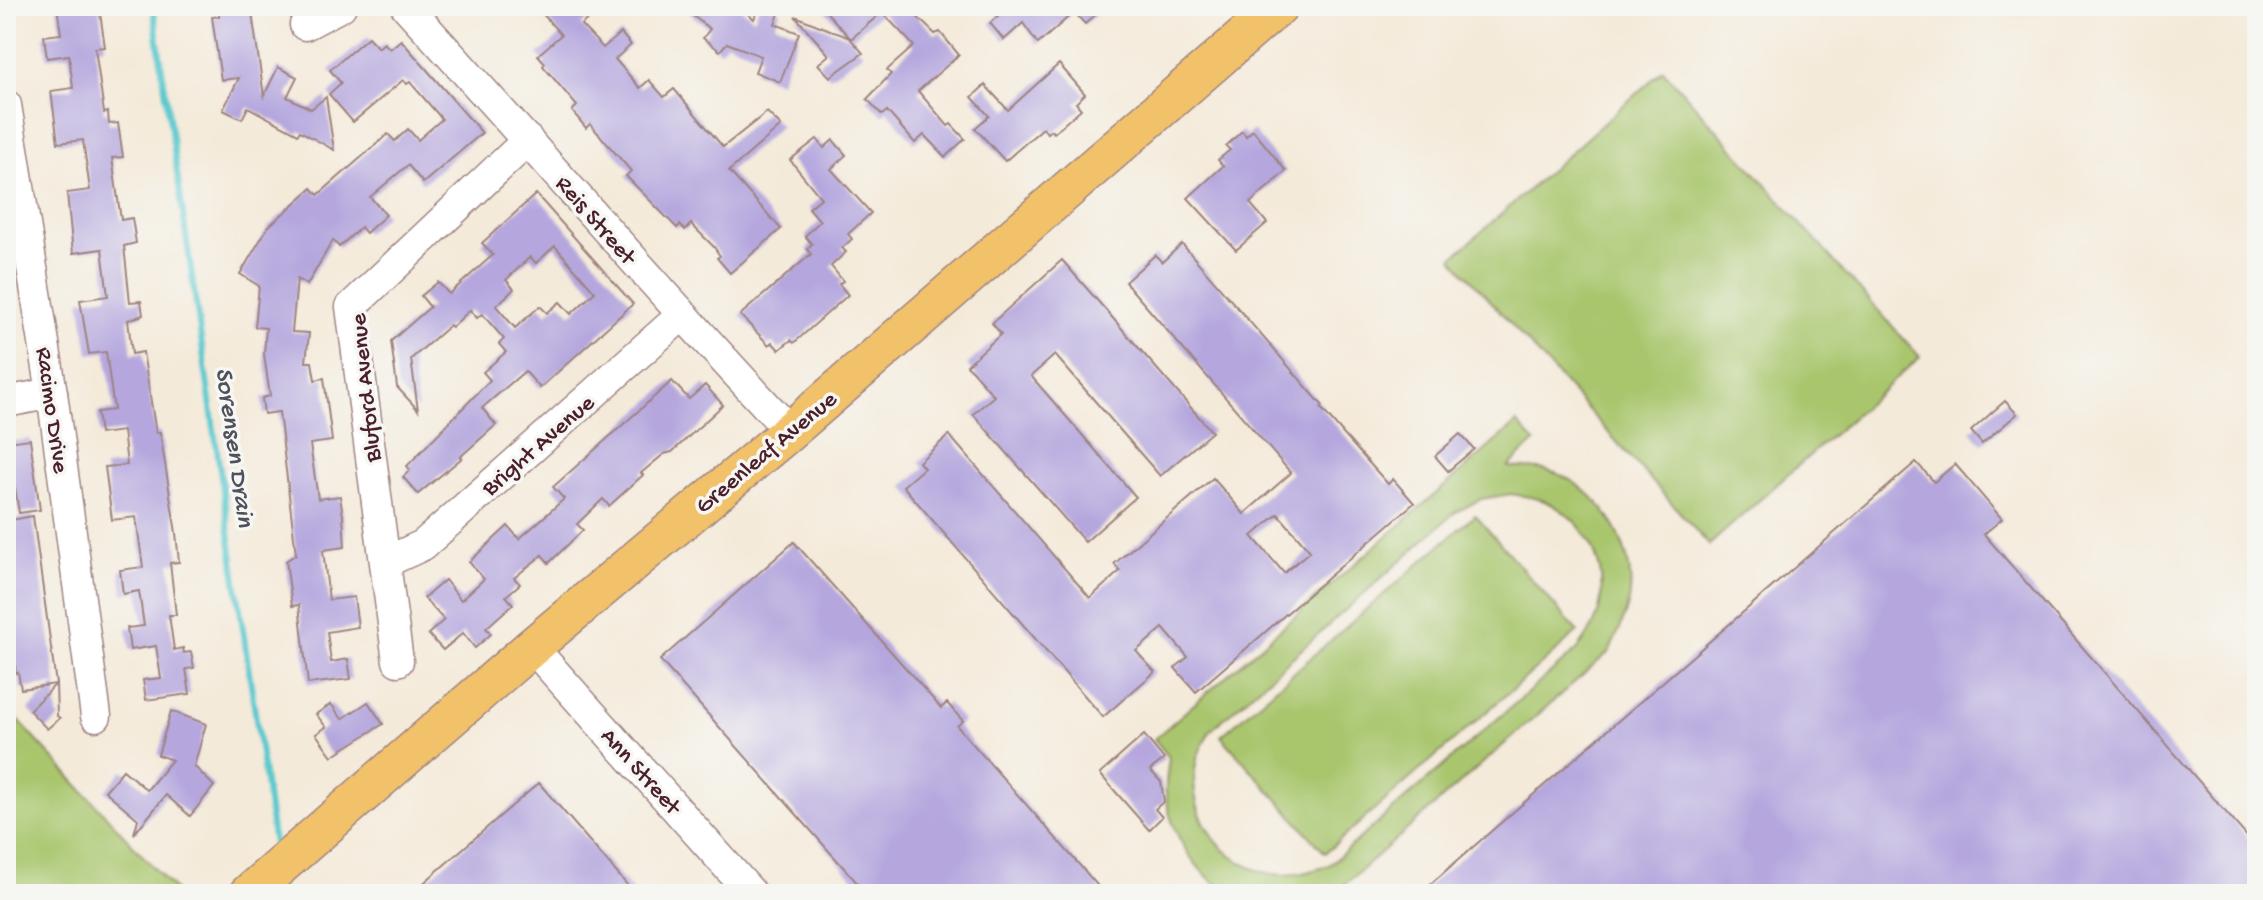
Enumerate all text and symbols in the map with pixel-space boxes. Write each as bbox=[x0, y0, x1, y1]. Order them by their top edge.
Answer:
street label: Reis Street bbox=[548, 171, 642, 273]
street label: Bluford Avenue bbox=[345, 311, 390, 464]
street label: Racimo Drive bbox=[27, 346, 74, 476]
water label: Sorensen Drain bbox=[206, 366, 259, 530]
street label: Greenleaf Avenue bbox=[691, 386, 844, 521]
street label: Bright Avenue bbox=[476, 389, 602, 504]
street label: Ann Street bbox=[593, 723, 687, 823]

